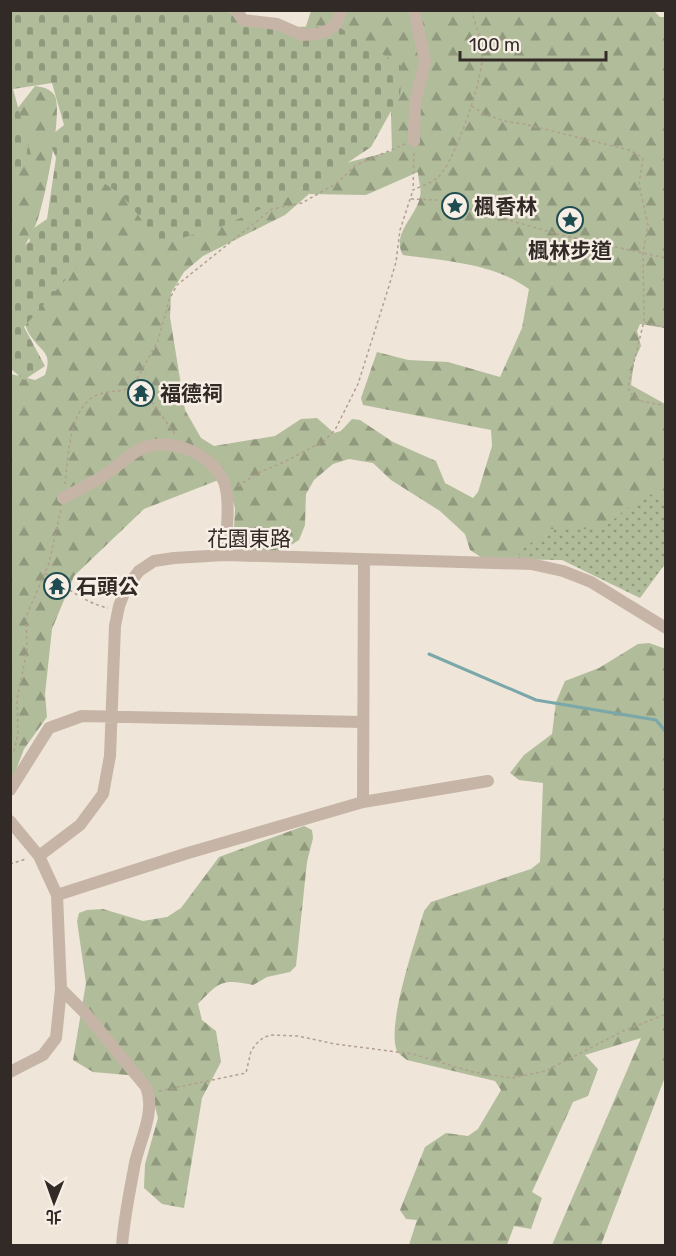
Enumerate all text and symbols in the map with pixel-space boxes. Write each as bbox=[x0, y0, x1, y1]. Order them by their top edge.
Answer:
scale bar bbox=[460, 24, 606, 62]
text: 100 m bbox=[469, 34, 520, 56]
place icon: 楓香林 bbox=[440, 191, 470, 221]
place label: 楓香林 bbox=[474, 194, 537, 219]
place icon: 楓林步道 bbox=[555, 205, 585, 235]
place label: 楓林步道 bbox=[528, 238, 612, 263]
temple icon: 福德祠 bbox=[126, 378, 156, 408]
place label: 福德祠 bbox=[160, 381, 223, 406]
street label: 花園東路 bbox=[207, 526, 291, 551]
temple icon: 石頭公 bbox=[42, 571, 72, 601]
place label: 石頭公 bbox=[76, 574, 139, 599]
north arrow bbox=[24, 1172, 84, 1232]
text: 北 bbox=[46, 1207, 62, 1226]

